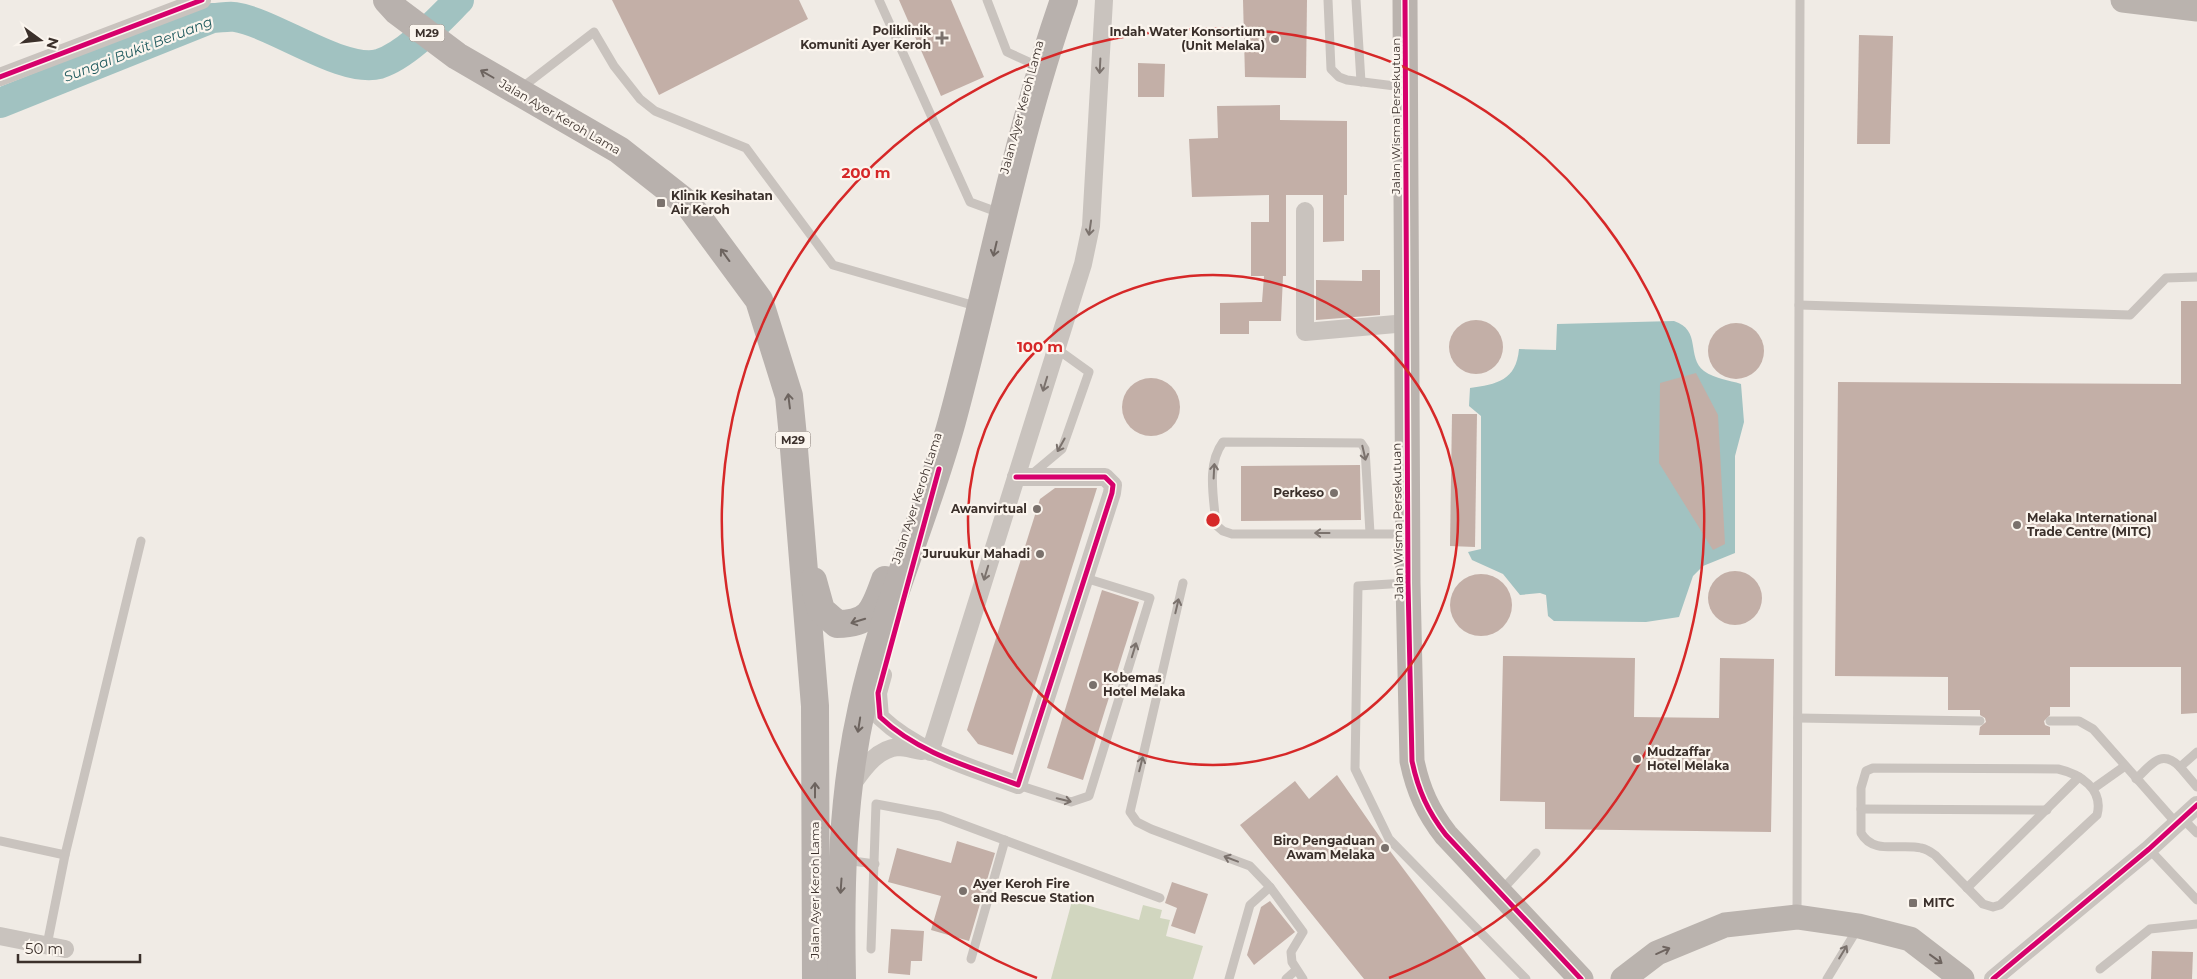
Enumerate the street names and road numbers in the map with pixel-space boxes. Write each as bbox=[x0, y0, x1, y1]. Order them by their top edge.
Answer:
road number: M29 bbox=[410, 24, 444, 42]
street label: Jalan Wisma Persekutuan bbox=[1388, 38, 1403, 195]
street label: Jalan Ayer Keroh Lama bbox=[996, 39, 1047, 176]
street label: Jalan Ayer Keroh Lama bbox=[496, 75, 624, 157]
street label: Jalan Ayer Keroh Lama bbox=[888, 430, 945, 566]
road number: M29 bbox=[776, 432, 810, 448]
street label: Jalan Wisma Persekutuan bbox=[1389, 443, 1406, 600]
street label: Jalan Ayer Keroh Lama bbox=[807, 821, 822, 960]

